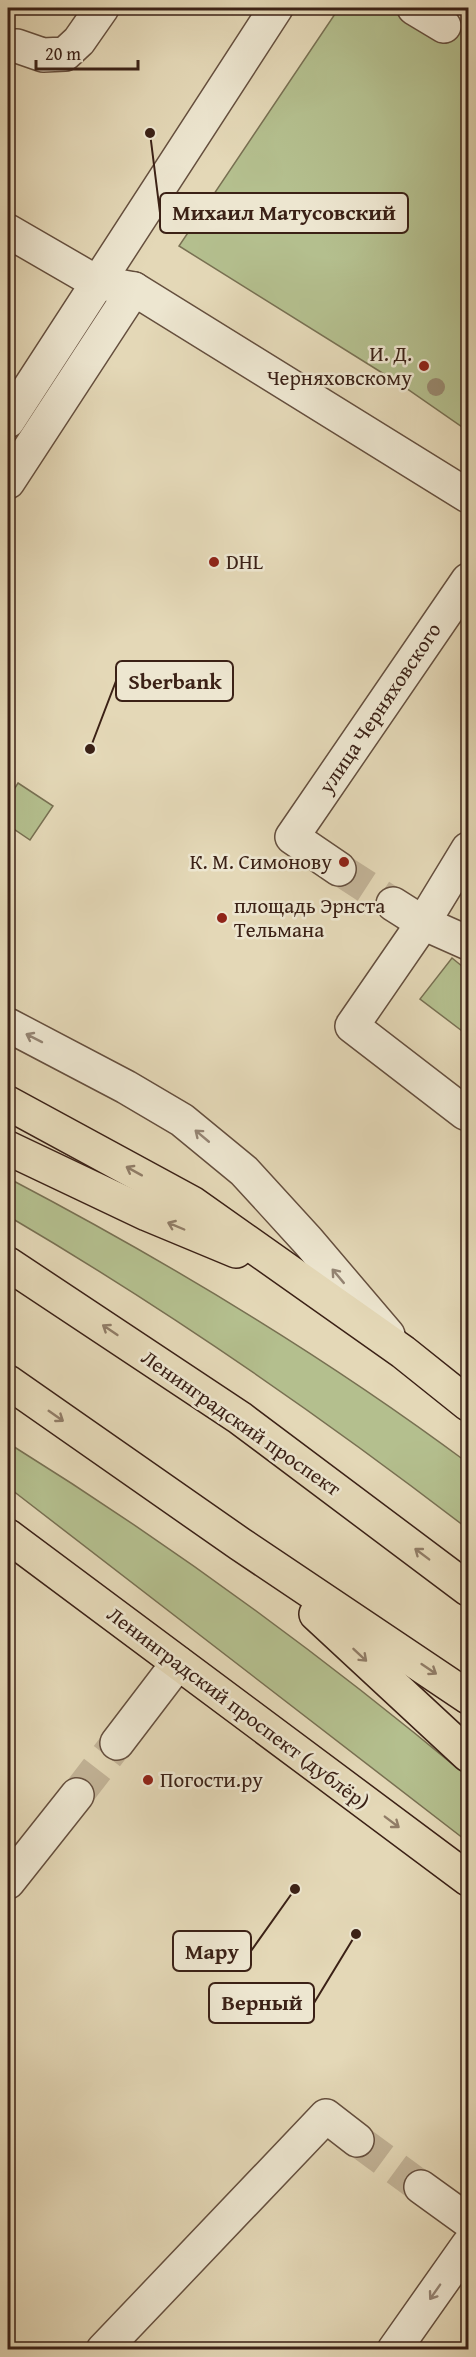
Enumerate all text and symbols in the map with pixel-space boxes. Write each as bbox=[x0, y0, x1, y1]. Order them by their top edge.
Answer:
scale bar bbox=[36, 33, 138, 71]
text: 20 m bbox=[45, 40, 81, 67]
callout: Михаил Матусовский bbox=[160, 193, 408, 233]
text: Михаил Матусовский bbox=[172, 196, 396, 228]
place label: И. Д. Черняховскому bbox=[267, 338, 412, 393]
marker: И. Д. Черняховскому bbox=[417, 359, 431, 373]
place label: DHL bbox=[226, 546, 263, 577]
marker: DHL bbox=[207, 555, 221, 569]
street label: улица Черняховского bbox=[310, 616, 448, 800]
callout: Sberbank bbox=[116, 661, 233, 701]
text: Sberbank bbox=[128, 665, 222, 697]
place label: К. М. Симонову bbox=[190, 846, 332, 877]
marker: К. М. Симонову bbox=[337, 855, 351, 869]
place label: площадь Эрнста Тельмана bbox=[234, 890, 385, 945]
marker: площадь Эрнста Тельмана bbox=[215, 911, 229, 925]
one-way arrow bbox=[26, 1032, 43, 1044]
one-way arrow bbox=[194, 1130, 210, 1143]
one-way arrow bbox=[126, 1165, 143, 1177]
one-way arrow bbox=[167, 1220, 185, 1231]
one-way arrow bbox=[331, 1269, 345, 1284]
one-way arrow bbox=[101, 1324, 118, 1337]
street label: Ленинградский проспект bbox=[135, 1342, 347, 1503]
one-way arrow bbox=[47, 1410, 63, 1422]
one-way arrow bbox=[414, 1548, 430, 1560]
street label: Ленинградский проспект (дублёр) bbox=[101, 1599, 376, 1817]
one-way arrow bbox=[353, 1648, 368, 1662]
one-way arrow bbox=[420, 1663, 437, 1675]
place label: Погости.ру bbox=[160, 1764, 263, 1795]
marker: Погости.ру bbox=[141, 1773, 155, 1787]
one-way arrow bbox=[383, 1816, 399, 1828]
callout: Мару bbox=[173, 1931, 251, 1971]
text: Мару bbox=[185, 1935, 239, 1967]
callout: Верный bbox=[209, 1983, 314, 2023]
text: Верный bbox=[221, 1986, 303, 2018]
one-way arrow bbox=[429, 2284, 441, 2300]

